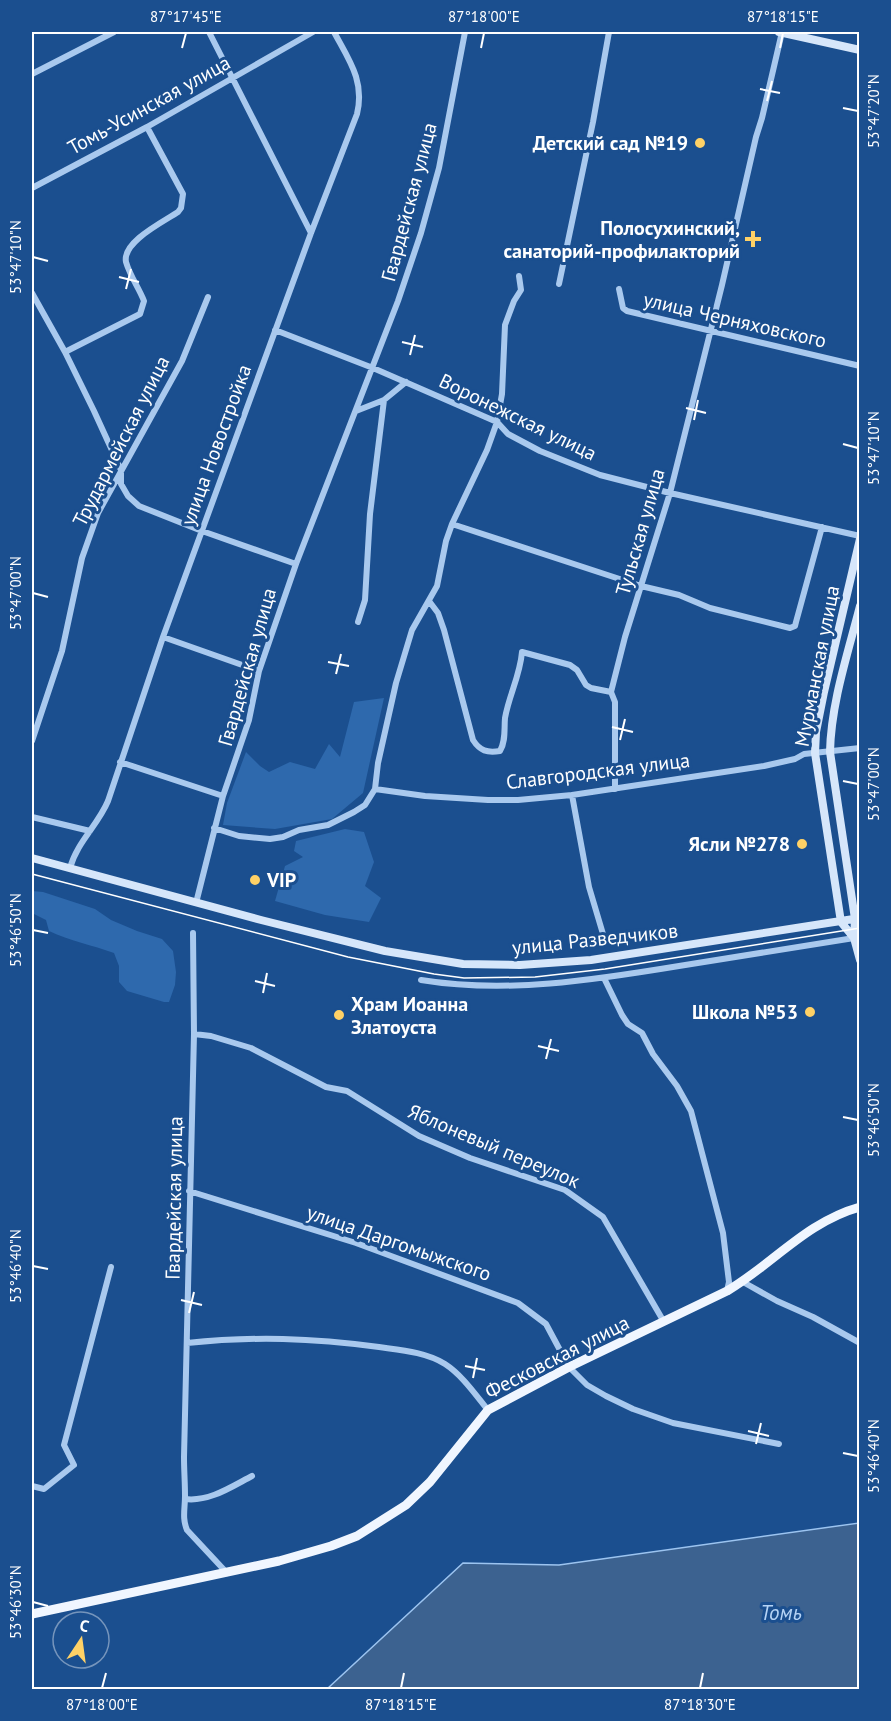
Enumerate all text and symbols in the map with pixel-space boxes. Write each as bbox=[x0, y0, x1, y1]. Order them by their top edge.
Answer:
text: 87°17'45"E bbox=[150, 7, 222, 26]
text: 87°18'00"E bbox=[448, 7, 520, 26]
text: 87°18'15"E bbox=[747, 7, 819, 26]
street label: Томь-Усинская улица bbox=[63, 49, 235, 161]
text: 53°47'20"N bbox=[864, 74, 883, 148]
street label: Гвардейская улица bbox=[375, 120, 443, 284]
place label: Детский сад №19 bbox=[533, 130, 688, 156]
marker: Детский сад №19 bbox=[693, 136, 707, 150]
place label: Полосухинский, санаторий-профилакторий bbox=[503, 215, 740, 264]
text: 53°47'10"N bbox=[6, 220, 25, 294]
marker: Полосухинский, санаторий-профилакторий bbox=[744, 230, 762, 248]
street label: улица Черняховского bbox=[641, 286, 829, 354]
street label: Трудармейская улица bbox=[67, 351, 175, 531]
street label: улица Новостройка bbox=[175, 361, 257, 529]
street label: Воронежская улица bbox=[435, 368, 601, 466]
text: 53°47'10"N bbox=[864, 411, 883, 485]
street label: Тульская улица bbox=[609, 465, 671, 599]
text: 53°47'00"N bbox=[6, 556, 25, 630]
street label: Мурманская улица bbox=[789, 583, 845, 749]
street label: Гвардейская улица bbox=[212, 585, 282, 749]
street label: Славгородская улица bbox=[505, 747, 691, 795]
text: 53°47'00"N bbox=[864, 747, 883, 821]
place label: Ясли №278 bbox=[689, 831, 790, 857]
marker: Ясли №278 bbox=[795, 837, 809, 851]
place label: VIP bbox=[266, 867, 296, 893]
marker: VIP bbox=[248, 873, 262, 887]
text: 53°46'50"N bbox=[6, 893, 25, 967]
street label: улица Разведчиков bbox=[511, 917, 679, 961]
place label: Храм Иоанна Златоуста bbox=[351, 991, 468, 1040]
place label: Школа №53 bbox=[692, 999, 798, 1025]
marker: Школа №53 bbox=[803, 1005, 817, 1019]
marker: Храм Иоанна Златоуста bbox=[332, 1008, 346, 1022]
text: 53°46'50"N bbox=[864, 1083, 883, 1157]
street label: Яблоневый переулок bbox=[404, 1098, 584, 1194]
street label: Гвардейская улица bbox=[160, 1116, 188, 1280]
street label: улица Даргомыжского bbox=[303, 1199, 495, 1287]
text: 53°46'40"N bbox=[6, 1229, 25, 1303]
street label: Фесковская улица bbox=[480, 1309, 634, 1405]
text: 53°46'40"N bbox=[864, 1419, 883, 1493]
text: 53°46'30"N bbox=[6, 1565, 25, 1639]
water label: Томь bbox=[760, 1599, 802, 1626]
north arrow bbox=[51, 1610, 111, 1670]
text: С bbox=[78, 1615, 91, 1636]
text: 87°18'00"E bbox=[66, 1695, 138, 1714]
text: 87°18'15"E bbox=[365, 1695, 437, 1714]
text: 87°18'30"E bbox=[664, 1695, 736, 1714]

